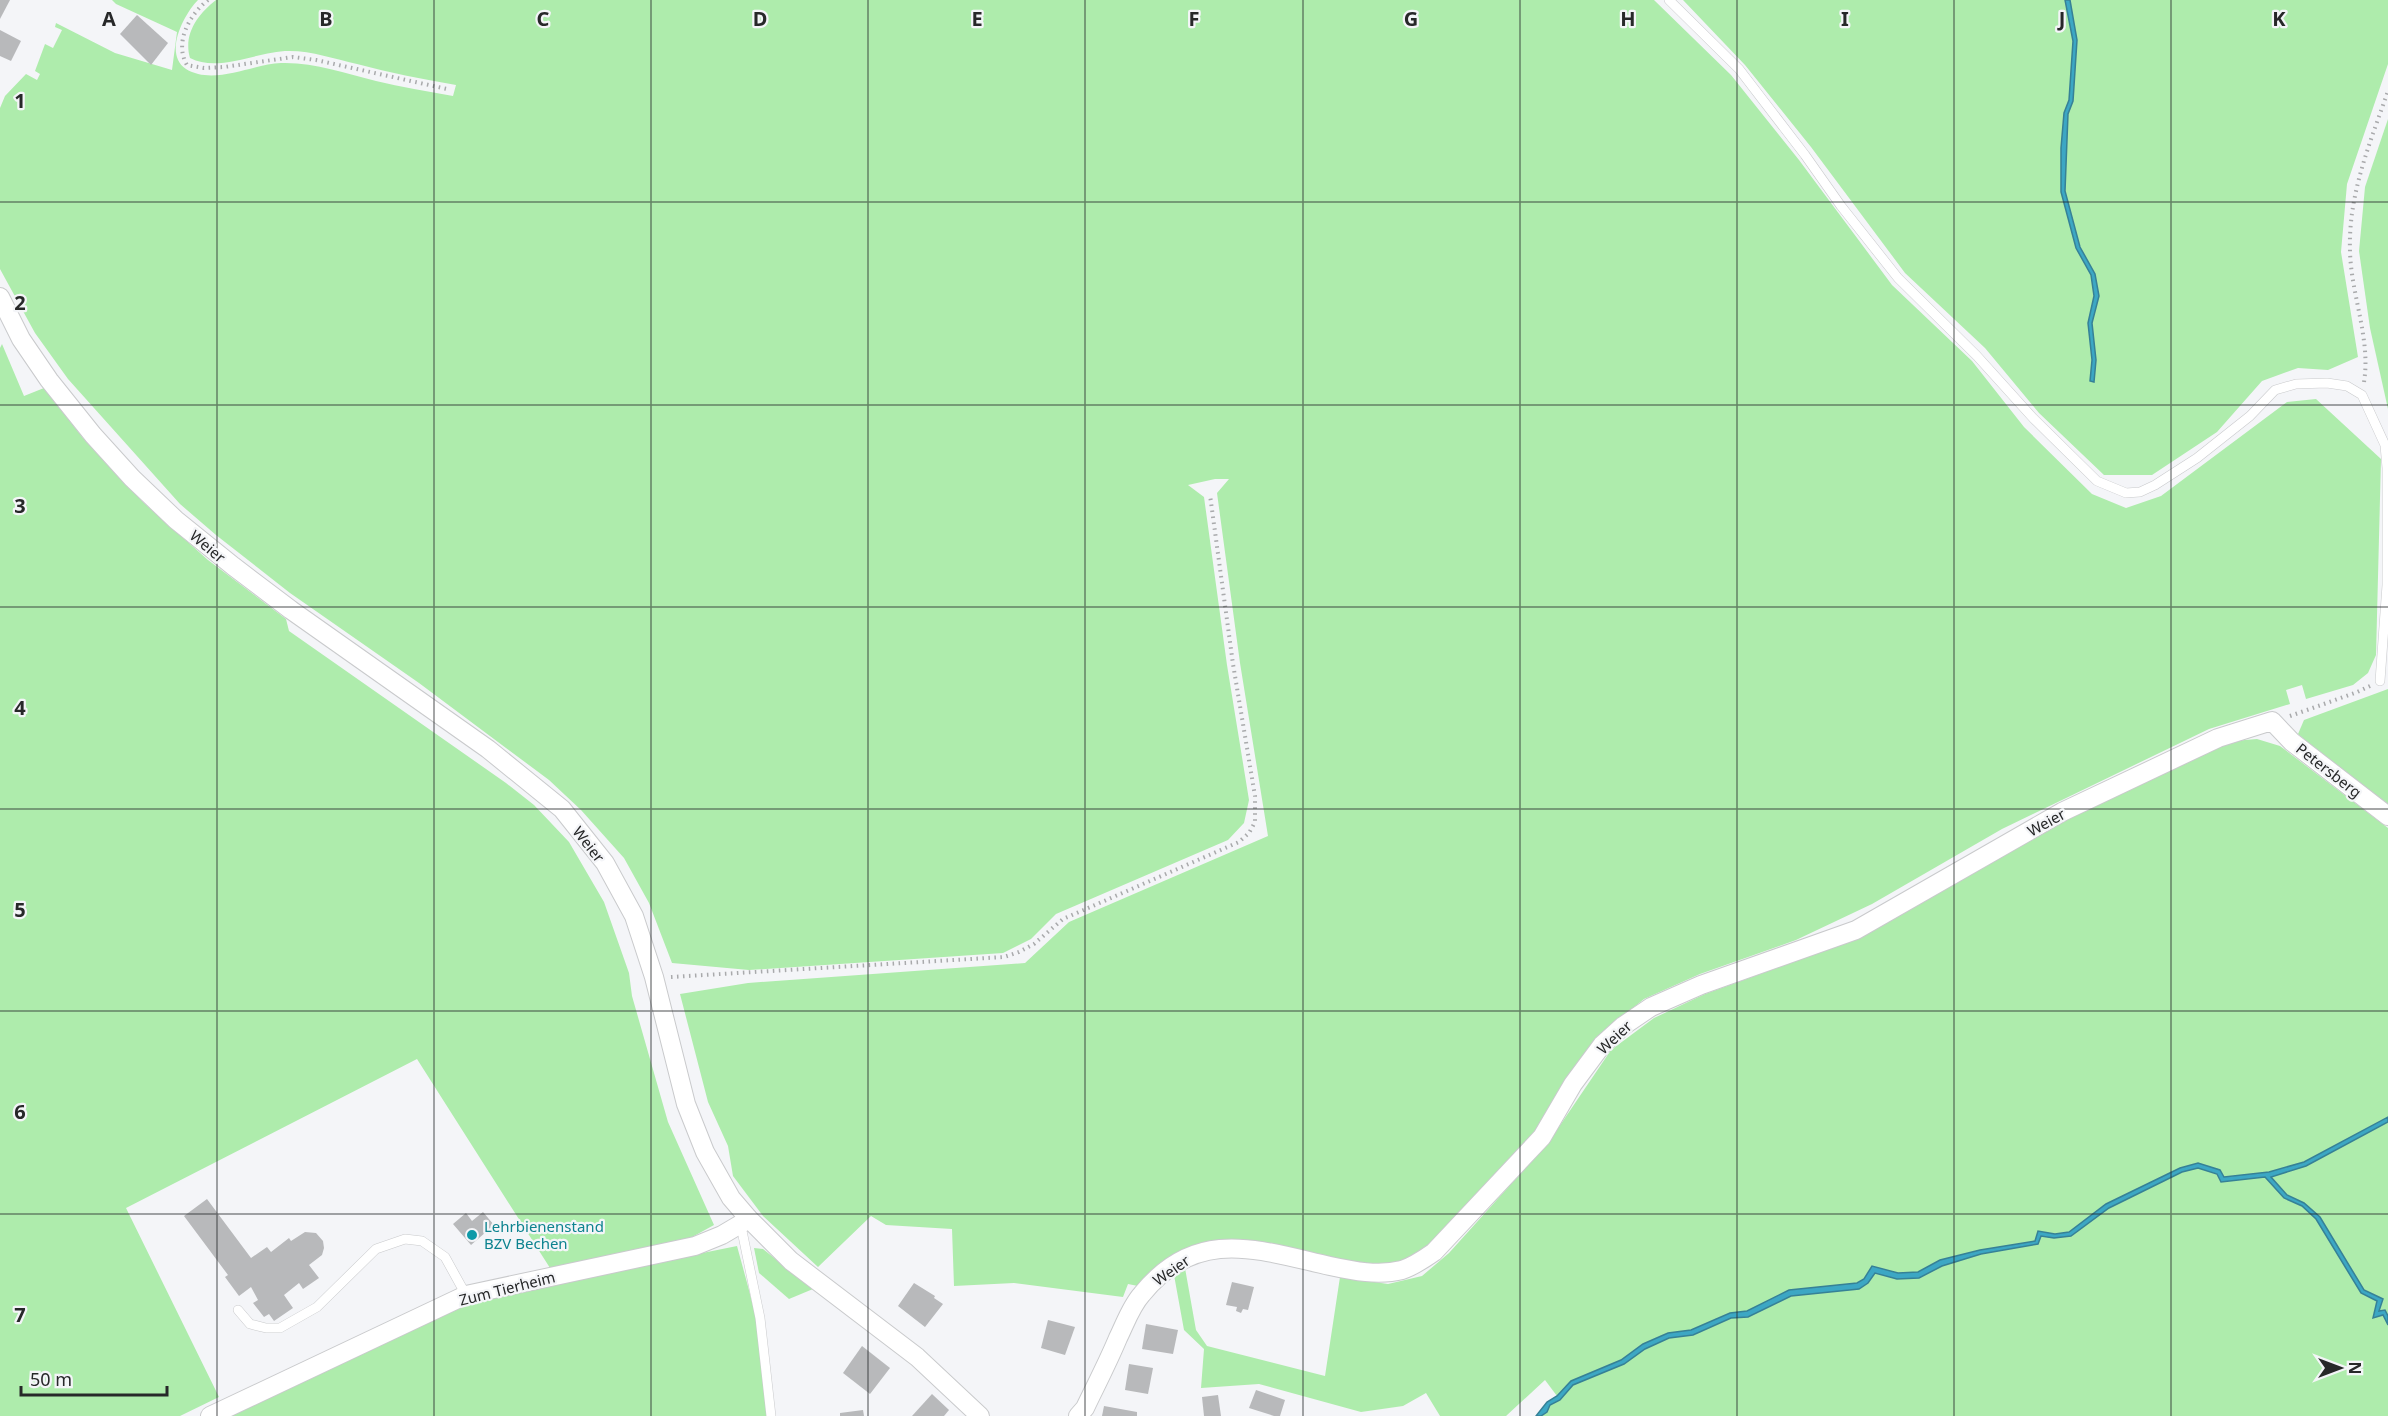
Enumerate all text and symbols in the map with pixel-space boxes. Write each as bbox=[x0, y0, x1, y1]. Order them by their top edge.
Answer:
text: A bbox=[102, 5, 116, 32]
text: B bbox=[319, 5, 333, 32]
text: C bbox=[537, 5, 550, 32]
text: D bbox=[753, 5, 767, 32]
text: E bbox=[971, 5, 983, 32]
text: F bbox=[1189, 5, 1199, 32]
text: G bbox=[1404, 5, 1418, 32]
text: H bbox=[1620, 5, 1636, 32]
text: I bbox=[1841, 5, 1849, 32]
text: J bbox=[2057, 5, 2065, 32]
text: K bbox=[2272, 5, 2286, 32]
text: 1 bbox=[14, 87, 26, 114]
text: 2 bbox=[14, 289, 26, 316]
text: 3 bbox=[14, 492, 26, 519]
street label: Weier bbox=[186, 525, 230, 567]
text: 4 bbox=[14, 694, 26, 721]
street label: Petersberg bbox=[2292, 738, 2366, 802]
street label: Weier bbox=[2023, 803, 2069, 841]
street label: Weier bbox=[569, 822, 609, 866]
text: 5 bbox=[14, 896, 26, 923]
street label: Weier bbox=[1592, 1016, 1636, 1058]
text: 6 bbox=[14, 1098, 26, 1125]
place label: Lehrbienenstand BZV Bechen bbox=[484, 1216, 604, 1253]
marker: Lehrbienenstand BZV Bechen bbox=[465, 1228, 479, 1242]
street label: Weier bbox=[1149, 1250, 1193, 1290]
street label: Zum Tierheim bbox=[457, 1266, 557, 1310]
text: 7 bbox=[14, 1301, 26, 1328]
north arrow bbox=[2310, 1338, 2370, 1398]
scale bar bbox=[21, 1359, 166, 1397]
text: N bbox=[2344, 1361, 2366, 1375]
text: 50 m bbox=[30, 1367, 72, 1391]

